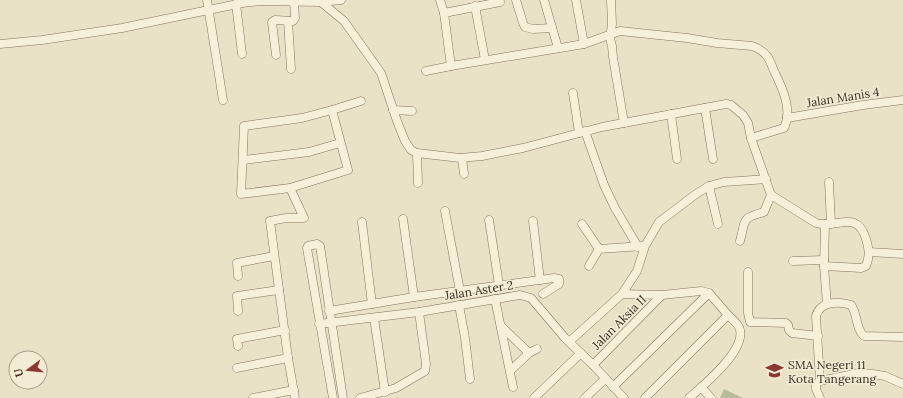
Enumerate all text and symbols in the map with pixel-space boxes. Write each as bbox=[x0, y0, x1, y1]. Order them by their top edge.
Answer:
street label: Jalan Manis 4 bbox=[805, 84, 881, 110]
street label: Jalan Aster 2 bbox=[443, 277, 514, 303]
street label: Jalan Aksia II bbox=[588, 292, 649, 353]
north arrow bbox=[8, 350, 48, 390]
place label: SMA Negeri 11 Kota Tangerang bbox=[788, 357, 877, 386]
school or university icon: SMA Negeri 11 Kota Tangerang bbox=[765, 361, 785, 381]
text: U bbox=[10, 366, 26, 379]

